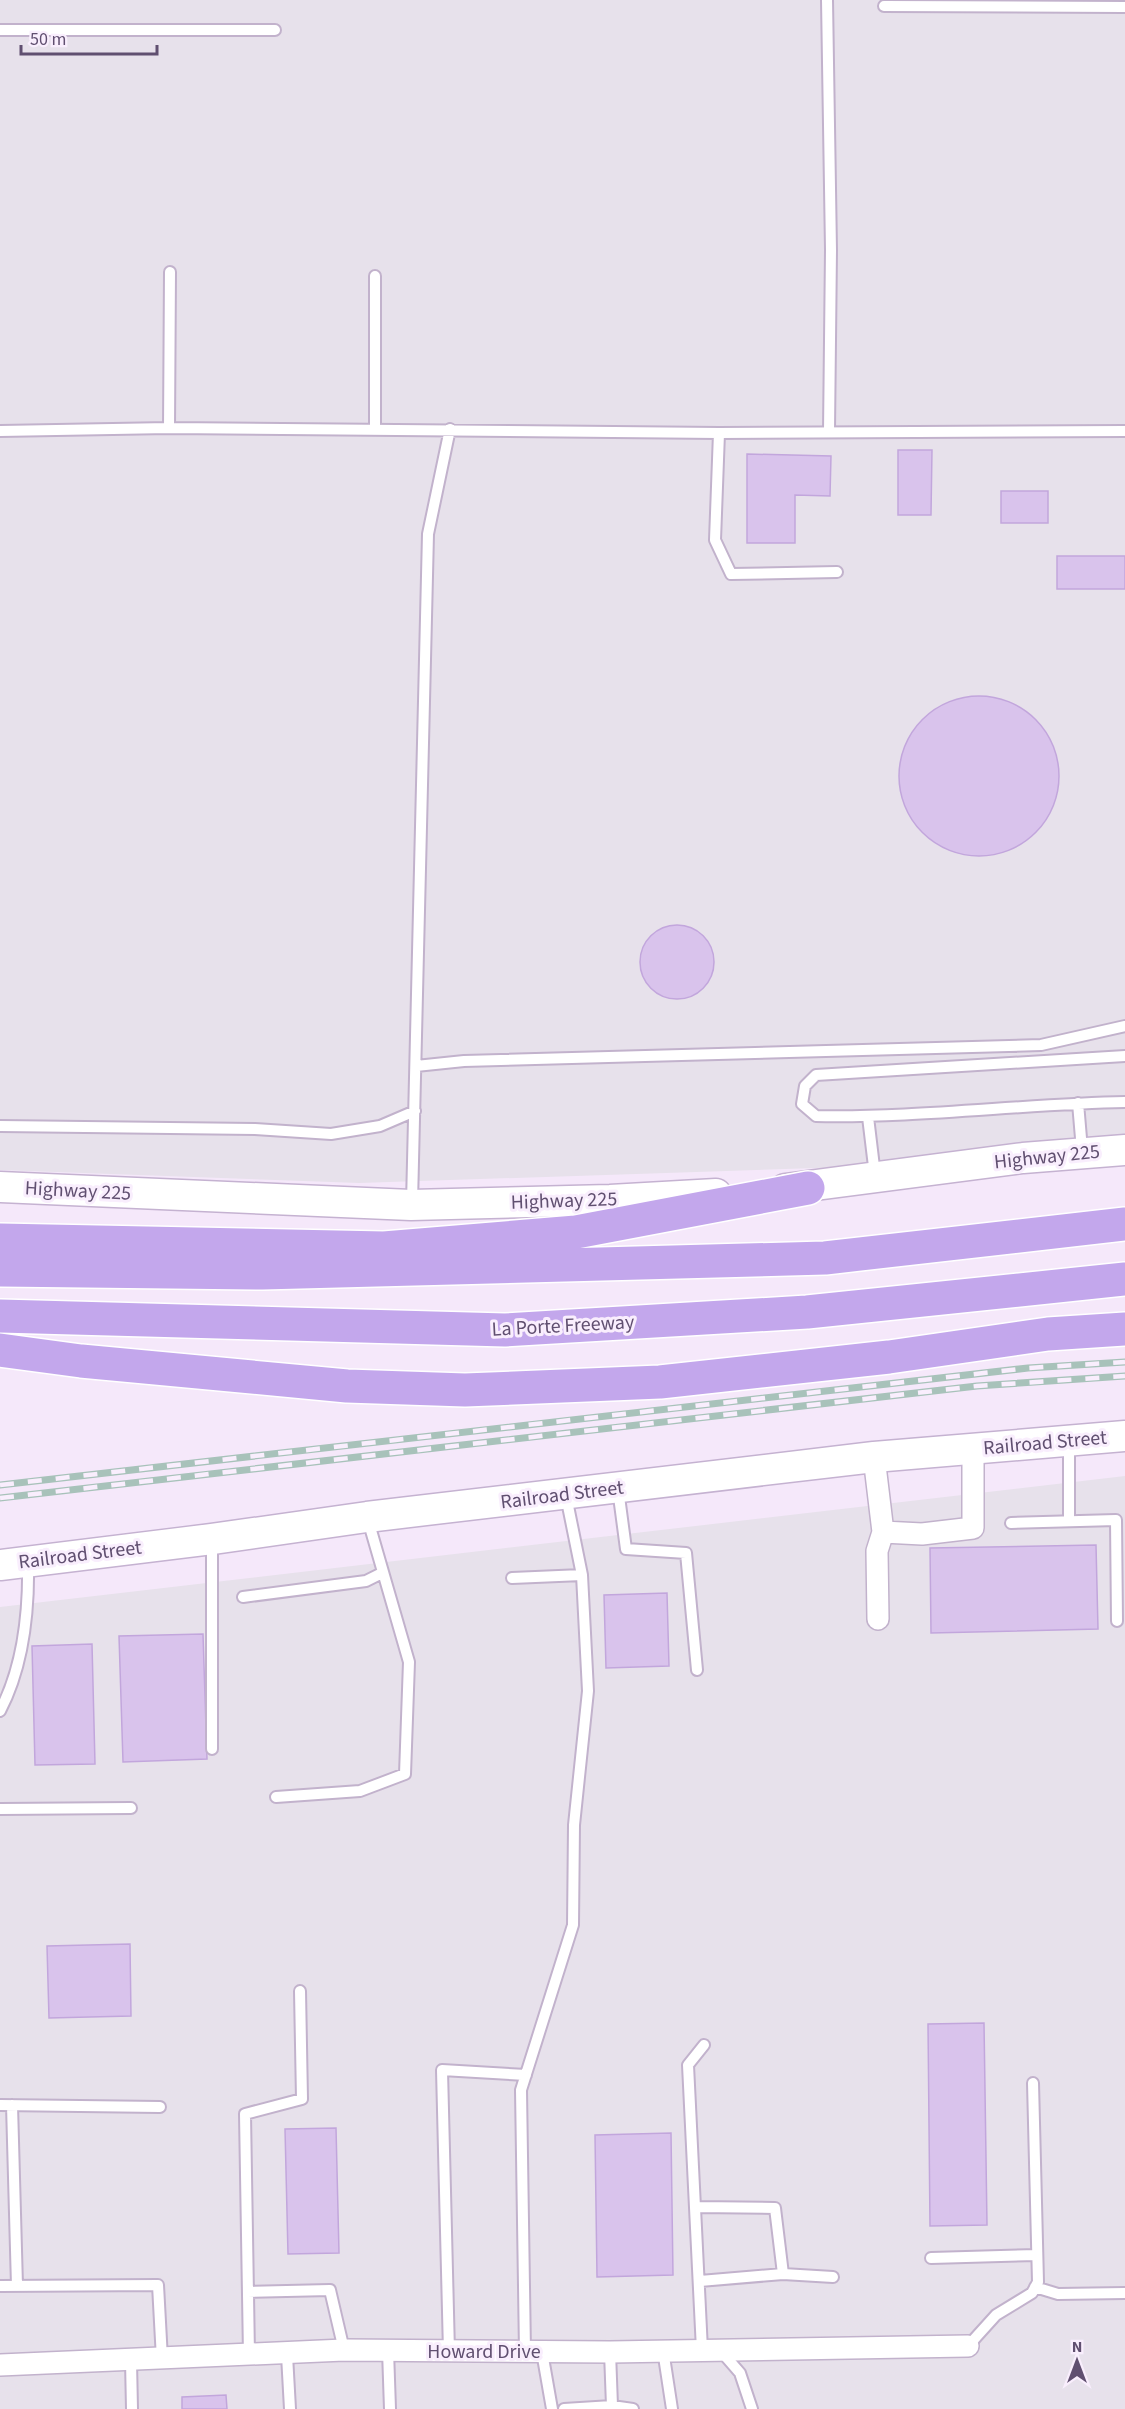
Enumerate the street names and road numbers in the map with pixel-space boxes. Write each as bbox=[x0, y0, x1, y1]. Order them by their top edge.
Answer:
street label: Highway 225 bbox=[993, 1138, 1101, 1176]
street label: Highway 225 bbox=[24, 1174, 132, 1208]
street label: Highway 225 bbox=[510, 1185, 618, 1217]
street label: La Porte Freeway bbox=[491, 1308, 636, 1344]
street label: Railroad Street bbox=[982, 1424, 1108, 1462]
street label: Railroad Street bbox=[499, 1474, 625, 1516]
street label: Railroad Street bbox=[17, 1534, 143, 1576]
street label: Howard Drive bbox=[427, 2338, 541, 2366]

